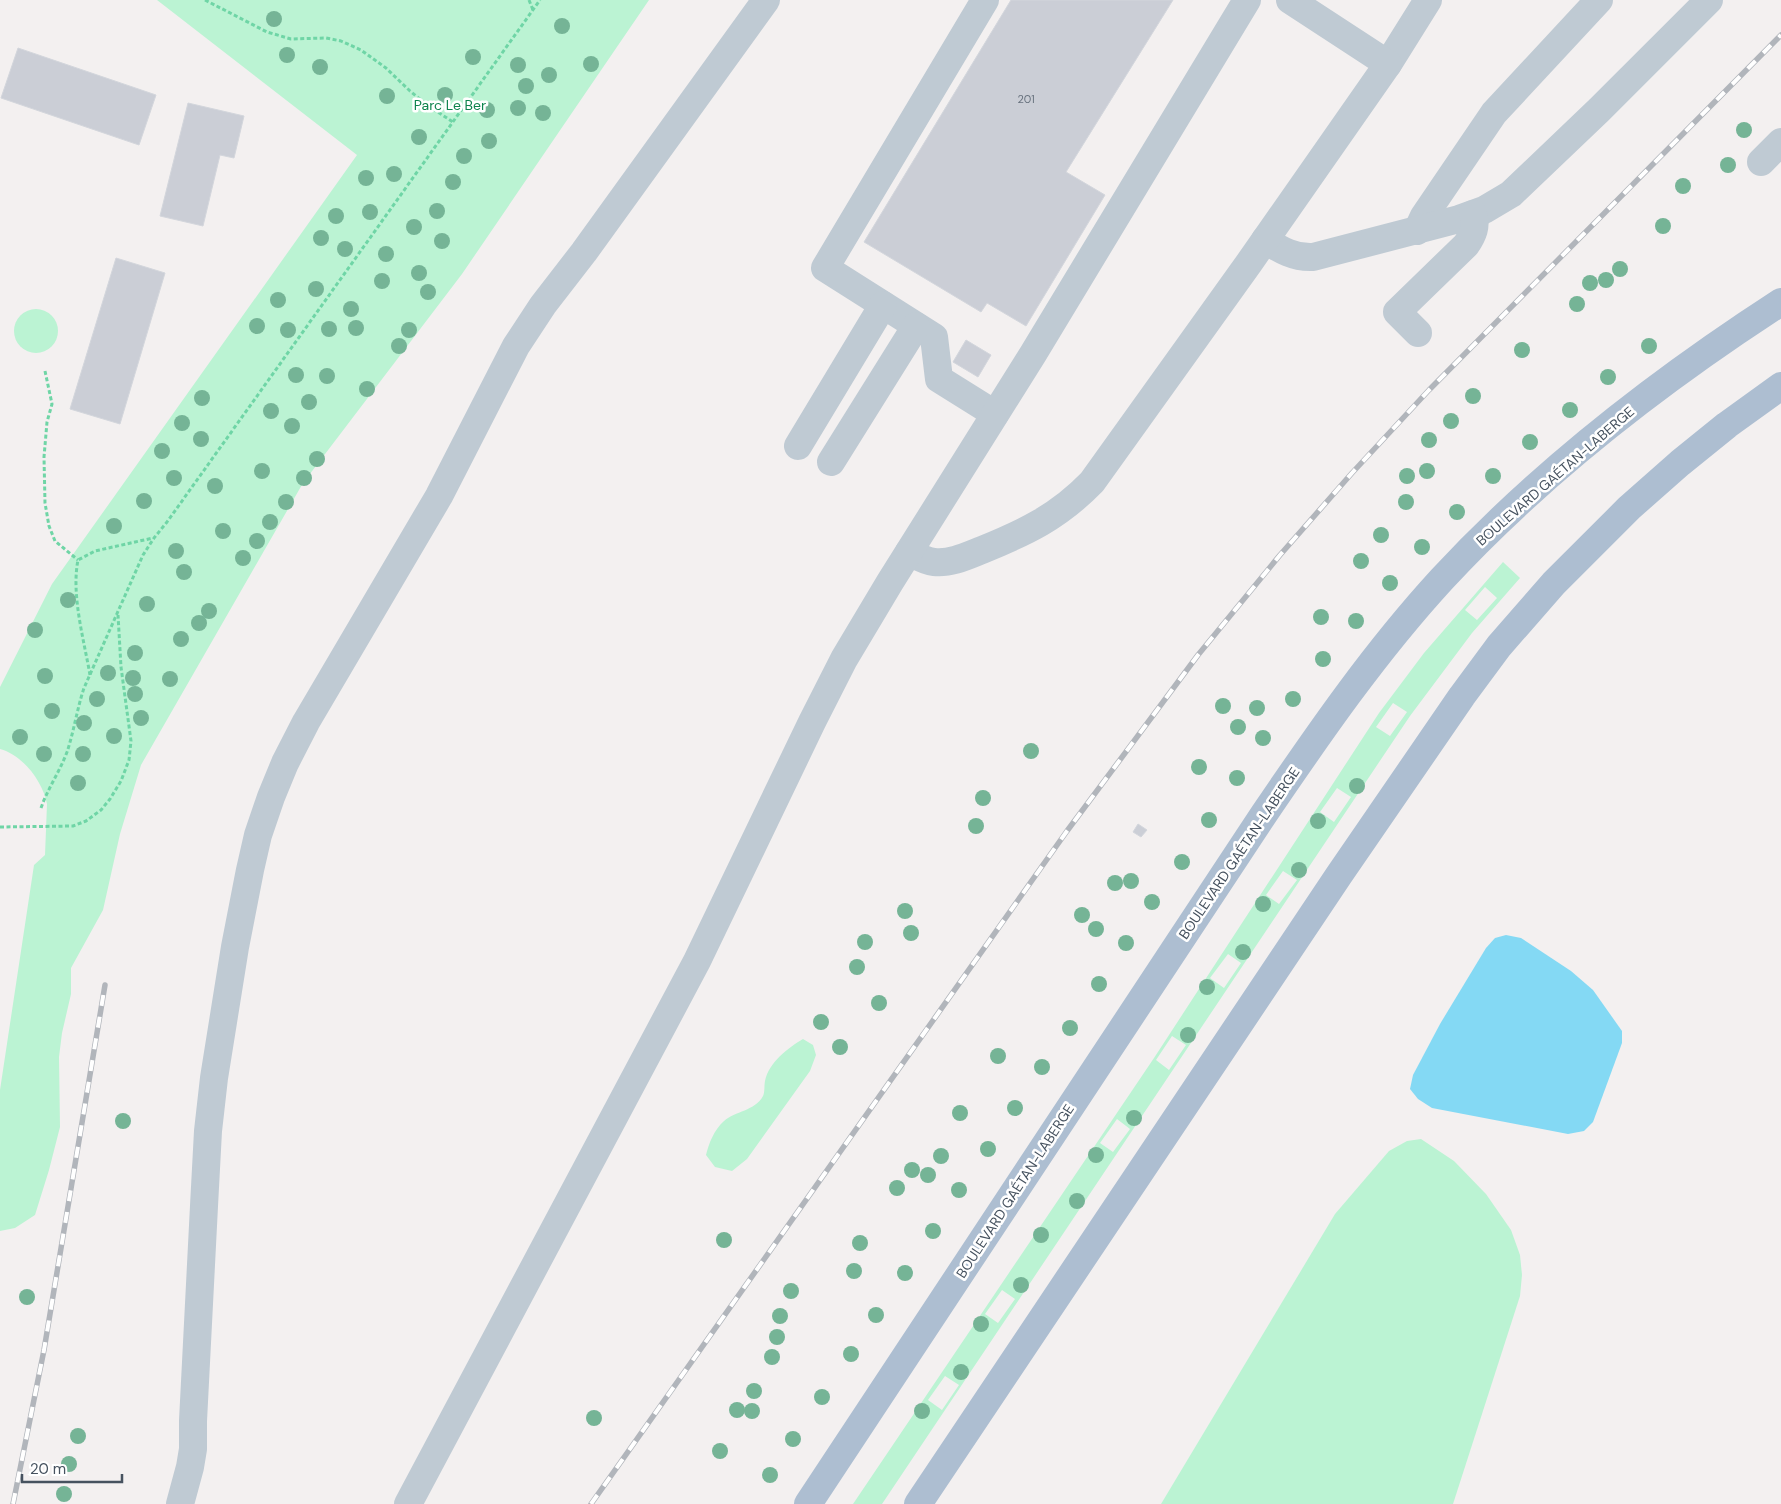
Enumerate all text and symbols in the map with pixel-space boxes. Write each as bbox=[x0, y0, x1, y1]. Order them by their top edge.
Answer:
house number: 201 bbox=[1017, 92, 1035, 106]
park label: Parc Le Ber bbox=[414, 96, 486, 114]
street label: BOULEVARD GAÉTAN-LABERGE bbox=[1472, 402, 1638, 550]
street label: BOULEVARD GAÉTAN-LABERGE bbox=[1175, 763, 1303, 942]
street label: BOULEVARD GAÉTAN-LABERGE bbox=[952, 1101, 1078, 1281]
scale bar bbox=[22, 1452, 122, 1484]
text: 20 m bbox=[30, 1459, 66, 1479]

